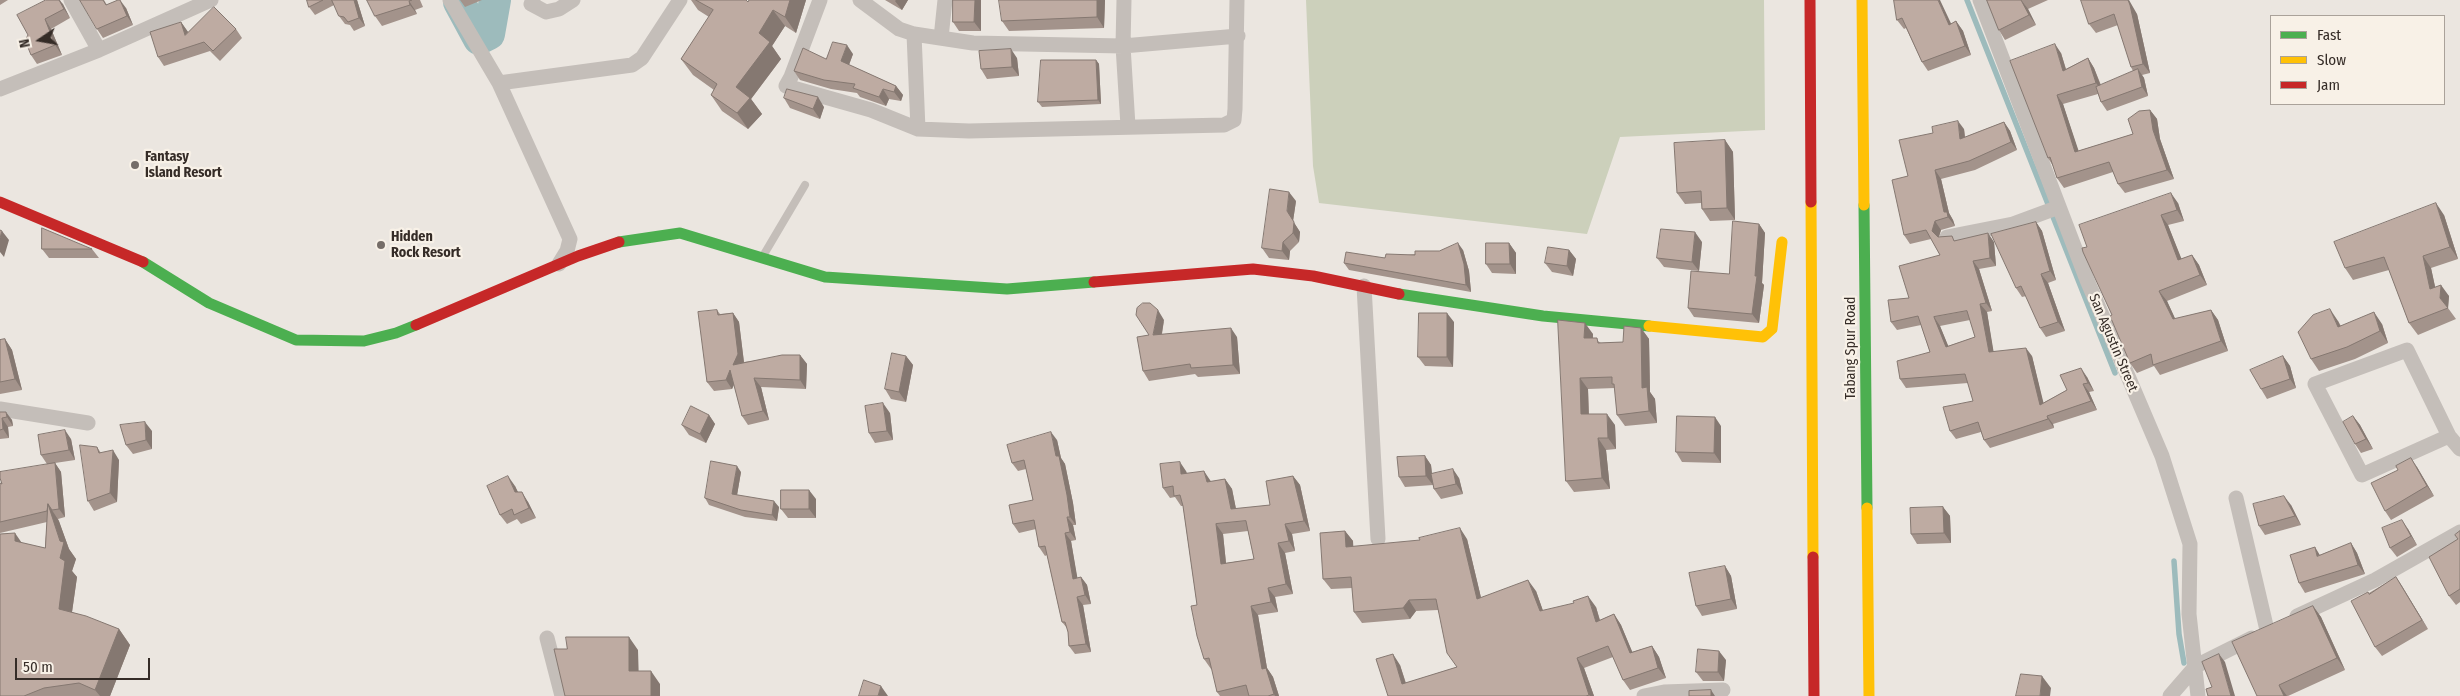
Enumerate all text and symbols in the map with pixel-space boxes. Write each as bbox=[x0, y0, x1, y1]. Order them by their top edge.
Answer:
north arrow bbox=[15, 15, 65, 65]
legend bbox=[2270, 15, 2445, 105]
text: Fast bbox=[2317, 26, 2341, 44]
text: N bbox=[16, 37, 34, 49]
text: Slow bbox=[2317, 51, 2346, 69]
text: Jam bbox=[2317, 76, 2340, 94]
place label: Fantasy Island Resort bbox=[145, 149, 222, 182]
marker: Fantasy Island Resort bbox=[129, 159, 141, 171]
place label: Hidden Rock Resort bbox=[391, 229, 461, 262]
marker: Hidden Rock Resort bbox=[375, 239, 387, 251]
street label: San Agustin Street bbox=[2085, 291, 2141, 395]
street label: Tabang Spur Road bbox=[1843, 297, 1859, 399]
scale bar bbox=[18, 648, 152, 680]
text: 50 m bbox=[23, 658, 53, 676]

